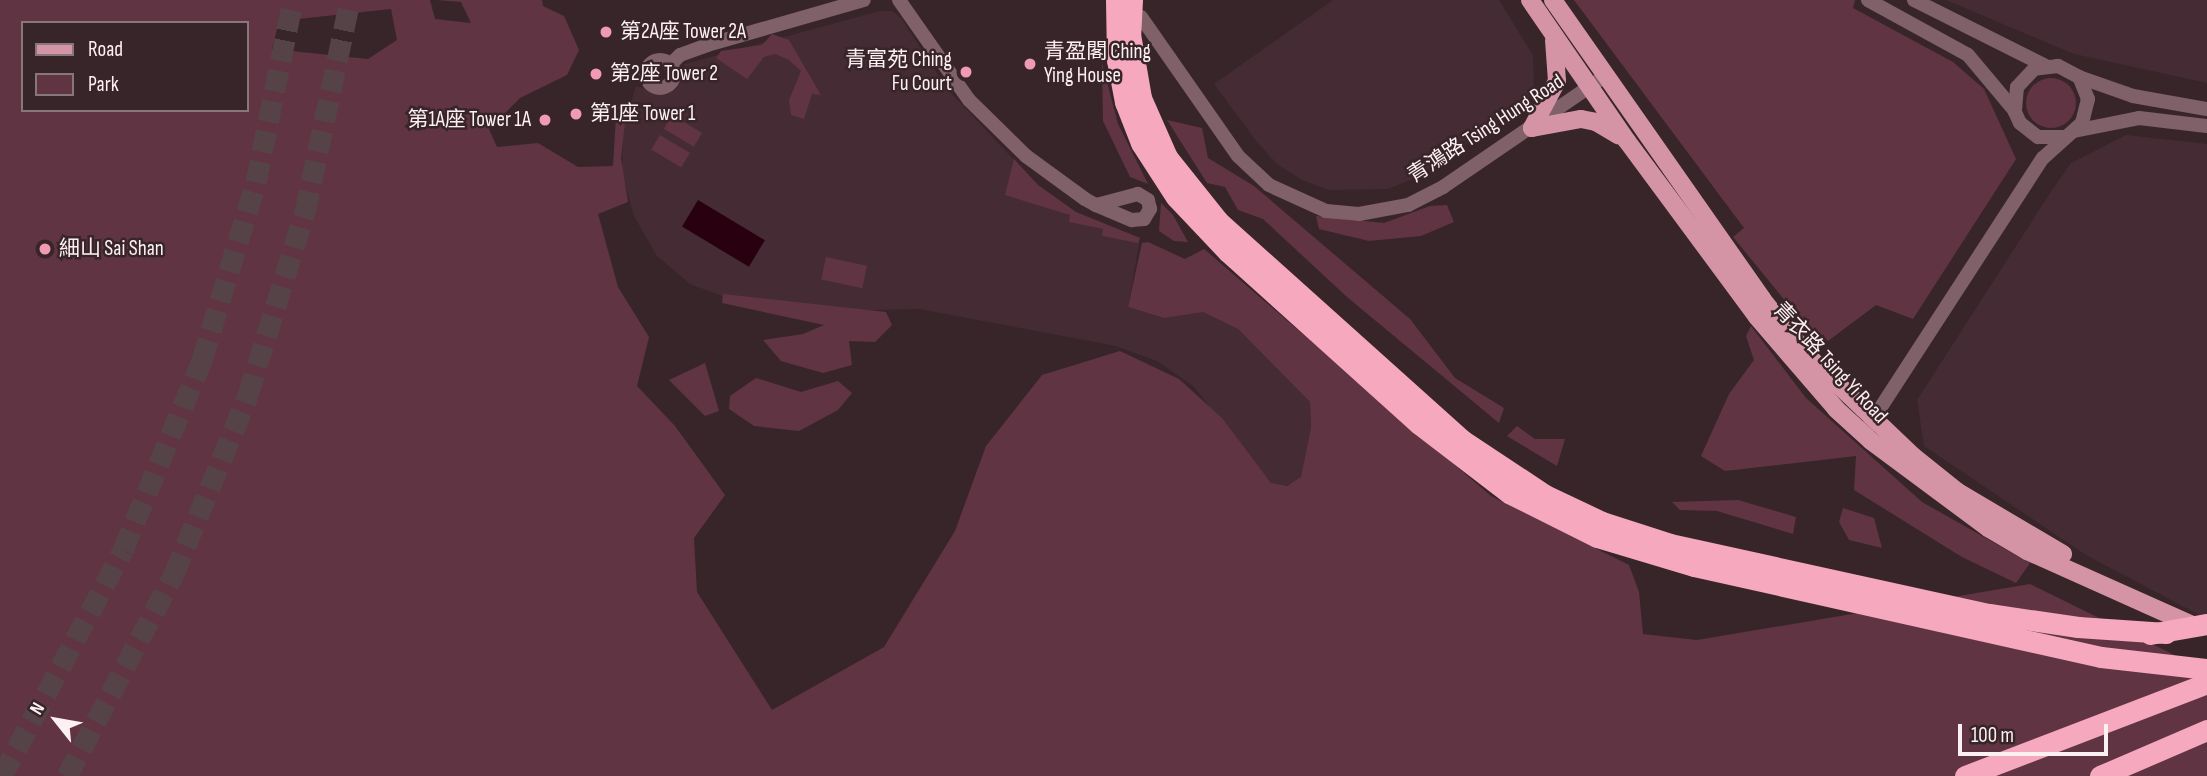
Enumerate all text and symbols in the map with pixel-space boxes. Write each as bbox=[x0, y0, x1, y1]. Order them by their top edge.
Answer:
place label: 第2A座 Tower 2A bbox=[620, 19, 746, 45]
legend bbox=[21, 21, 248, 112]
marker: 第2A座 Tower 2A bbox=[598, 24, 614, 40]
text: Road bbox=[88, 37, 123, 62]
place label: 青盈閣 Ching Ying House bbox=[1044, 39, 1151, 89]
place label: 青富苑 Ching Fu Court bbox=[845, 47, 952, 97]
marker: 青盈閣 Ching Ying House bbox=[1022, 56, 1038, 72]
place label: 第2座 Tower 2 bbox=[610, 61, 718, 87]
marker: 青富苑 Ching Fu Court bbox=[958, 64, 974, 80]
marker: 第2座 Tower 2 bbox=[588, 66, 604, 82]
street label: 青鴻路 Tsing Hung Road bbox=[1403, 69, 1569, 189]
text: Park bbox=[88, 72, 119, 97]
place label: 第1座 Tower 1 bbox=[590, 101, 695, 127]
marker: 第1座 Tower 1 bbox=[568, 106, 584, 122]
place label: 第1A座 Tower 1A bbox=[407, 107, 531, 133]
marker: 第1A座 Tower 1A bbox=[537, 112, 553, 128]
place label: 細山 Sai Shan bbox=[59, 236, 164, 262]
marker: 細山 Sai Shan bbox=[37, 241, 53, 257]
street label: 青衣路 Tsing Yi Road bbox=[1768, 297, 1892, 429]
north arrow bbox=[21, 685, 91, 755]
text: N bbox=[25, 699, 50, 719]
scale bar bbox=[1962, 710, 2112, 754]
text: 100 m bbox=[1971, 723, 2014, 748]

